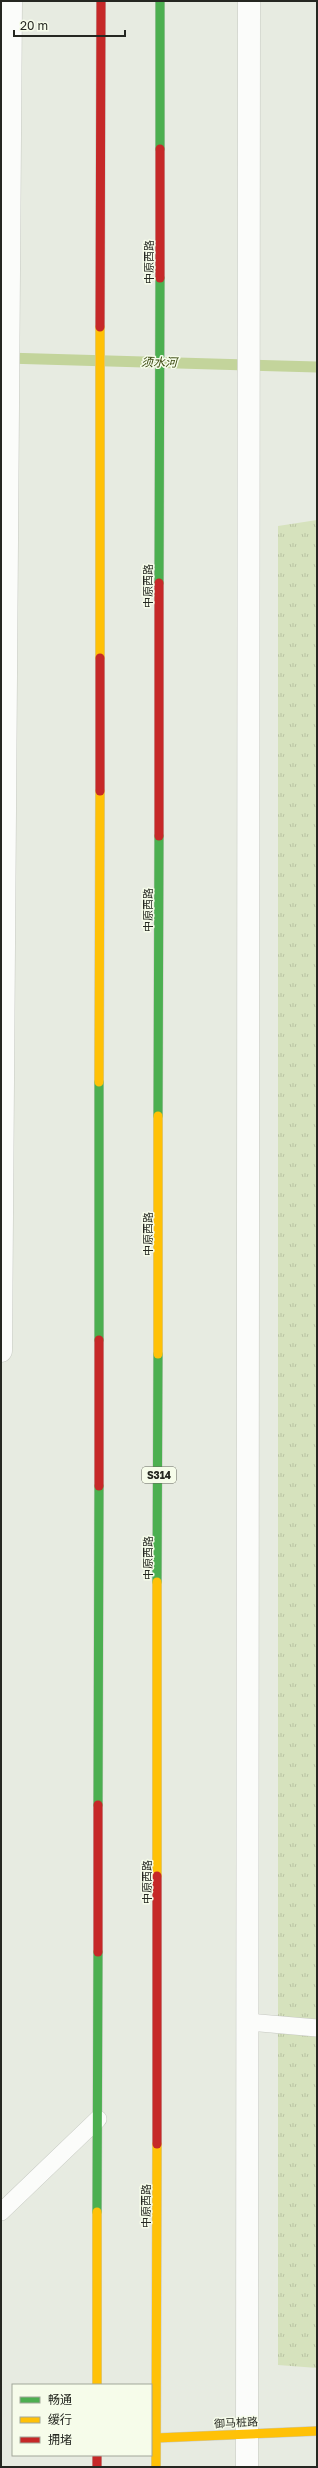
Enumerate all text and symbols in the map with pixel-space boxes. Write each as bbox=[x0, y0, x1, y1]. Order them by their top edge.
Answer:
scale bar bbox=[14, 12, 125, 38]
text: 20 m bbox=[20, 18, 48, 33]
street label: 中原西路 bbox=[142, 240, 155, 284]
water label: 须水河 bbox=[141, 354, 179, 370]
street label: 中原西路 bbox=[141, 564, 154, 608]
street label: 中原西路 bbox=[141, 888, 154, 932]
street label: 中原西路 bbox=[141, 1212, 154, 1256]
road number: S314 bbox=[142, 1467, 176, 1483]
street label: 中原西路 bbox=[141, 1536, 154, 1580]
street label: 中原西路 bbox=[140, 1860, 153, 1904]
street label: 中原西路 bbox=[139, 2184, 152, 2228]
legend bbox=[12, 2384, 152, 2456]
text: 畅通 bbox=[48, 2392, 72, 2407]
text: 缓行 bbox=[48, 2412, 72, 2427]
street label: 御马桩路 bbox=[213, 2414, 258, 2430]
text: 拥堵 bbox=[48, 2432, 72, 2447]

